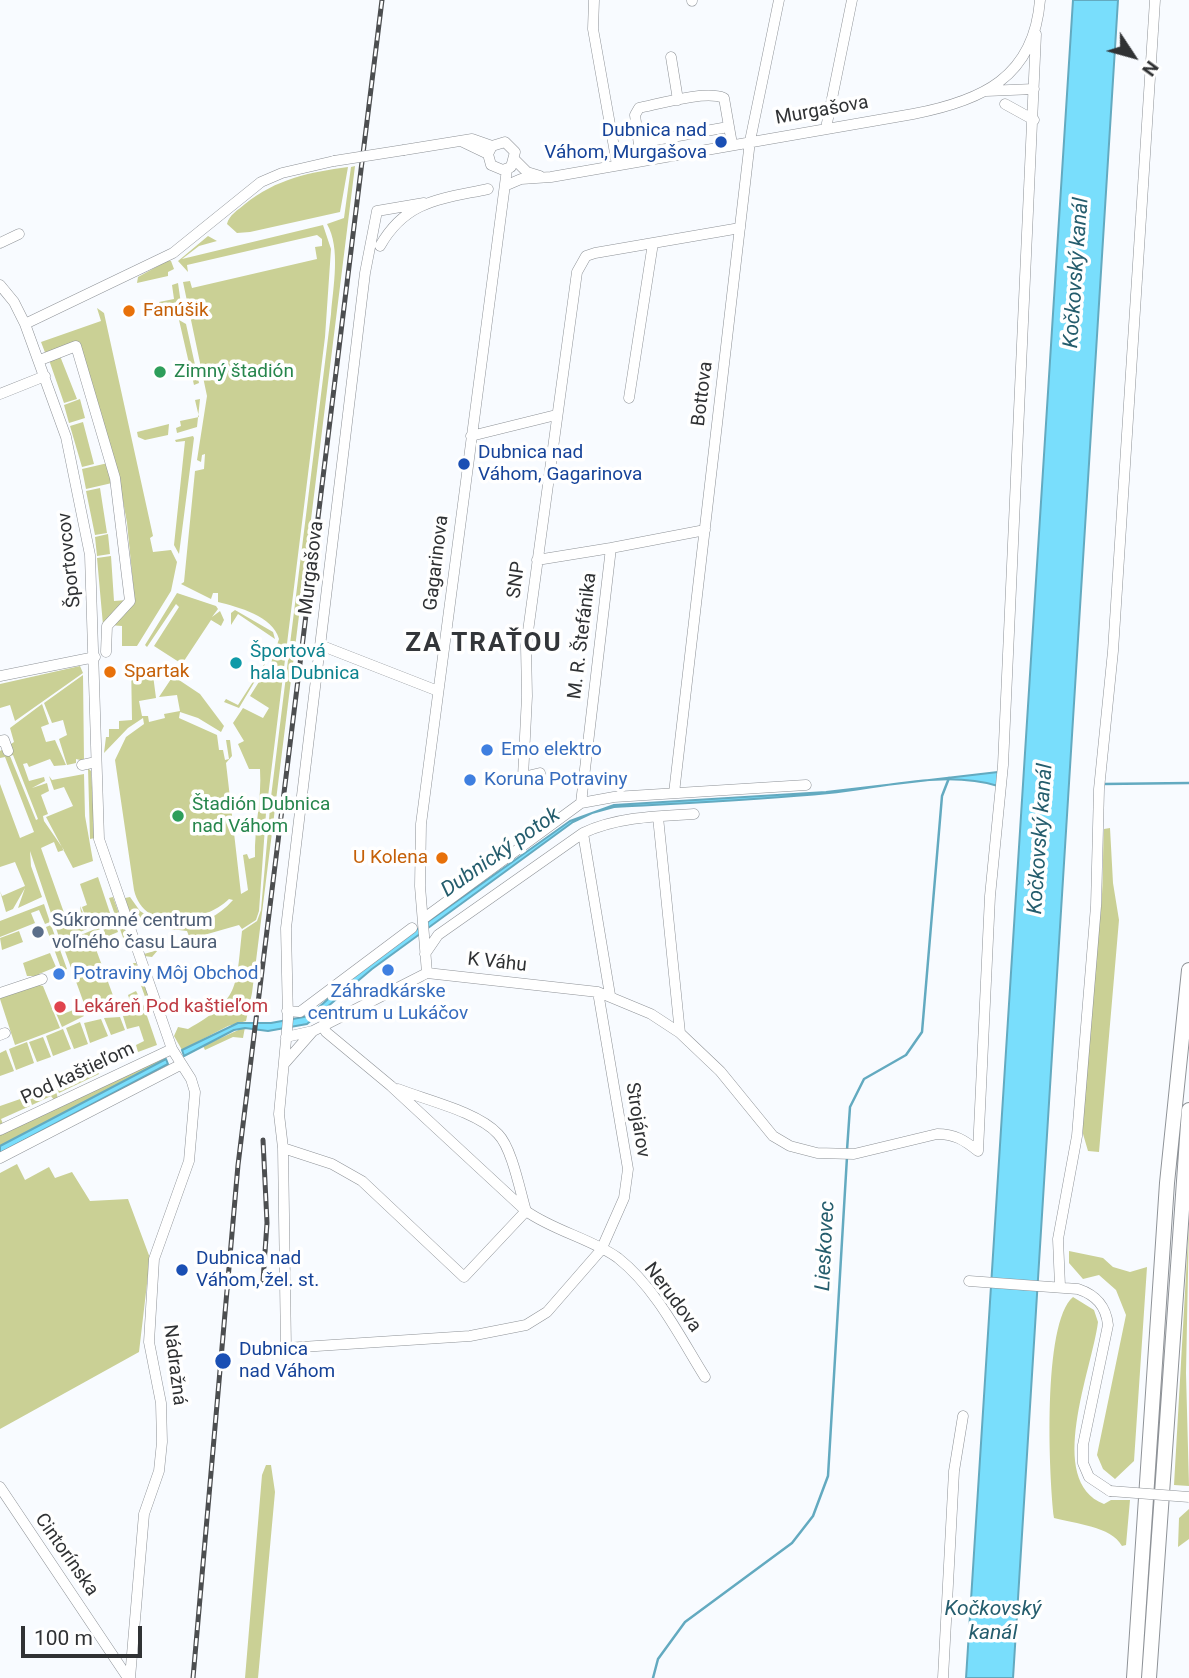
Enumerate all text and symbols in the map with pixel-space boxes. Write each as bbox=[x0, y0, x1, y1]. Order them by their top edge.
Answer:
north arrow bbox=[1098, 21, 1168, 91]
text: N bbox=[1137, 56, 1164, 81]
street label: Murgašova bbox=[774, 92, 870, 130]
place label: Dubnica nad Váhom, Murgašova bbox=[544, 120, 707, 164]
marker: Dubnica nad Váhom, Murgašova bbox=[713, 134, 729, 150]
water label: Kočkovský kanál bbox=[1059, 197, 1095, 349]
place label: Fanúšik bbox=[143, 300, 209, 322]
marker: Fanúšik bbox=[121, 303, 137, 319]
street label: Bottova bbox=[688, 360, 718, 428]
place label: Zimný štadión bbox=[174, 361, 294, 383]
marker: Zimný štadión bbox=[152, 364, 168, 380]
place label: Dubnica nad Váhom, Gagarinova bbox=[478, 442, 642, 486]
marker: Dubnica nad Váhom, Gagarinova bbox=[456, 456, 472, 472]
street label: Športovcov bbox=[54, 511, 86, 609]
street label: Gagarinova bbox=[420, 514, 454, 612]
street label: Murgašova bbox=[295, 520, 329, 616]
street label: SNP bbox=[503, 560, 531, 600]
street label: M. R. Štefánika bbox=[564, 571, 602, 701]
district label: ZA TRAŤOU bbox=[406, 628, 562, 660]
place label: Športová hala Dubnica bbox=[250, 641, 359, 685]
marker: Športová hala Dubnica bbox=[228, 655, 244, 671]
place label: Spartak bbox=[124, 661, 189, 683]
marker: Spartak bbox=[102, 664, 118, 680]
place label: Emo elektro bbox=[501, 739, 602, 761]
marker: Emo elektro bbox=[479, 742, 495, 758]
water label: Kočkovský kanál bbox=[1023, 763, 1059, 915]
place label: Koruna Potraviny bbox=[484, 769, 627, 791]
marker: Koruna Potraviny bbox=[462, 772, 478, 788]
place label: Štadión Dubnica nad Váhom bbox=[192, 794, 330, 838]
water label: Dubnický potok bbox=[437, 803, 565, 903]
marker: Štadión Dubnica nad Váhom bbox=[170, 808, 186, 824]
place label: U Kolena bbox=[353, 847, 428, 869]
marker: U Kolena bbox=[434, 850, 450, 866]
place label: Súkromné centrum voľného času Laura bbox=[52, 910, 217, 954]
marker: Súkromné centrum voľného času Laura bbox=[30, 924, 46, 940]
street label: K Váhu bbox=[466, 949, 528, 977]
marker: Záhradkárske centrum u Lukáčov bbox=[380, 962, 396, 978]
place label: Potraviny Môj Obchod bbox=[73, 963, 259, 985]
marker: Potraviny Môj Obchod bbox=[51, 966, 67, 982]
place label: Záhradkárske centrum u Lukáčov bbox=[308, 981, 468, 1025]
place label: Lekáreň Pod kaštieľom bbox=[74, 996, 268, 1018]
marker: Lekáreň Pod kaštieľom bbox=[52, 999, 68, 1015]
street label: Pod kaštieľom bbox=[18, 1038, 138, 1110]
street label: Strojárov bbox=[620, 1081, 654, 1159]
water label: Lieskovec bbox=[811, 1200, 841, 1292]
place label: Dubnica nad Váhom, žel. st. bbox=[196, 1248, 319, 1292]
street label: Nerudova bbox=[638, 1259, 706, 1337]
marker: Dubnica nad Váhom, žel. st. bbox=[174, 1262, 190, 1278]
street label: Nádražná bbox=[158, 1323, 190, 1407]
place label: Dubnica nad Váhom bbox=[239, 1339, 335, 1383]
marker: Dubnica nad Váhom bbox=[213, 1351, 233, 1371]
street label: Cintorínska bbox=[29, 1509, 103, 1601]
water label: Kočkovský kanál bbox=[945, 1597, 1041, 1647]
scale bar bbox=[24, 1612, 145, 1656]
text: 100 m bbox=[34, 1626, 93, 1650]

